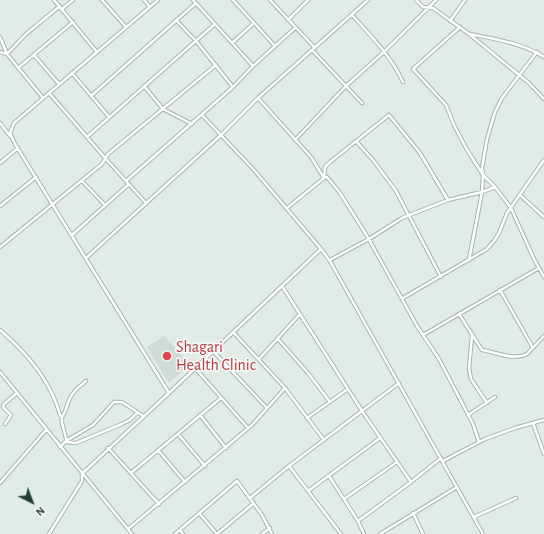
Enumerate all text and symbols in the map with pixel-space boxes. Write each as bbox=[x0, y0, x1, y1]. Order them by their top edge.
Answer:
place label: Shagari Health Clinic bbox=[176, 337, 256, 375]
marker: Shagari Health Clinic bbox=[161, 350, 173, 362]
north arrow bbox=[12, 482, 52, 522]
text: N bbox=[34, 505, 47, 518]

